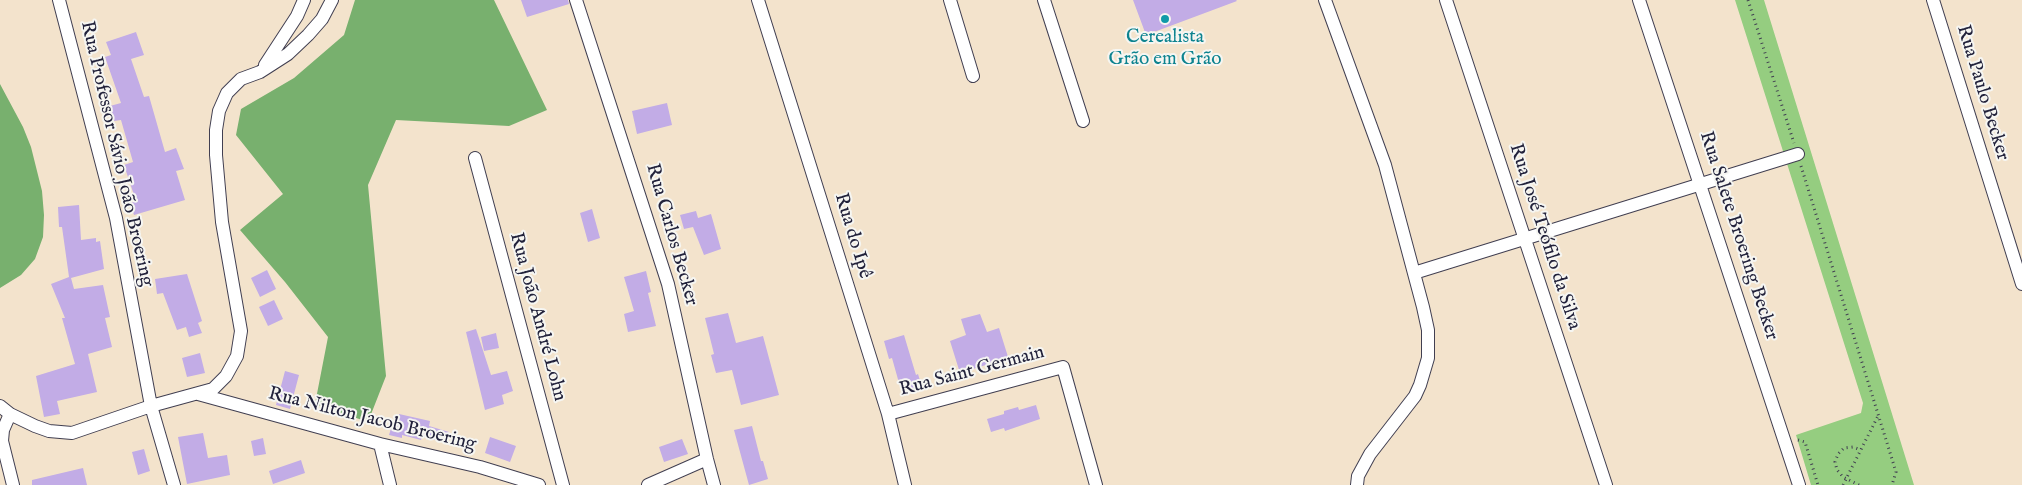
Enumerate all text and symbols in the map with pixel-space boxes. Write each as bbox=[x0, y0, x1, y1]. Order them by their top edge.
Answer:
marker: Cerealista Grão em Grão bbox=[1159, 13, 1171, 25]
street label: Rua Professor Sávio João Broering bbox=[74, 19, 158, 289]
street label: Rua Paulo Becker bbox=[1951, 23, 2013, 163]
place label: Cerealista Grão em Grão bbox=[1109, 27, 1221, 71]
street label: Rua Salete Broering Becker bbox=[1693, 129, 1783, 343]
street label: Rua José Teófilo da Silva bbox=[1503, 141, 1585, 333]
street label: Rua Carlos Becker bbox=[640, 161, 702, 309]
street label: Rua do Ipê bbox=[828, 191, 876, 281]
street label: Rua João André Lohn bbox=[504, 230, 570, 404]
street label: Rua Saint Germain bbox=[897, 342, 1047, 402]
street label: Rua Nilton Jacob Broering bbox=[266, 383, 478, 457]

